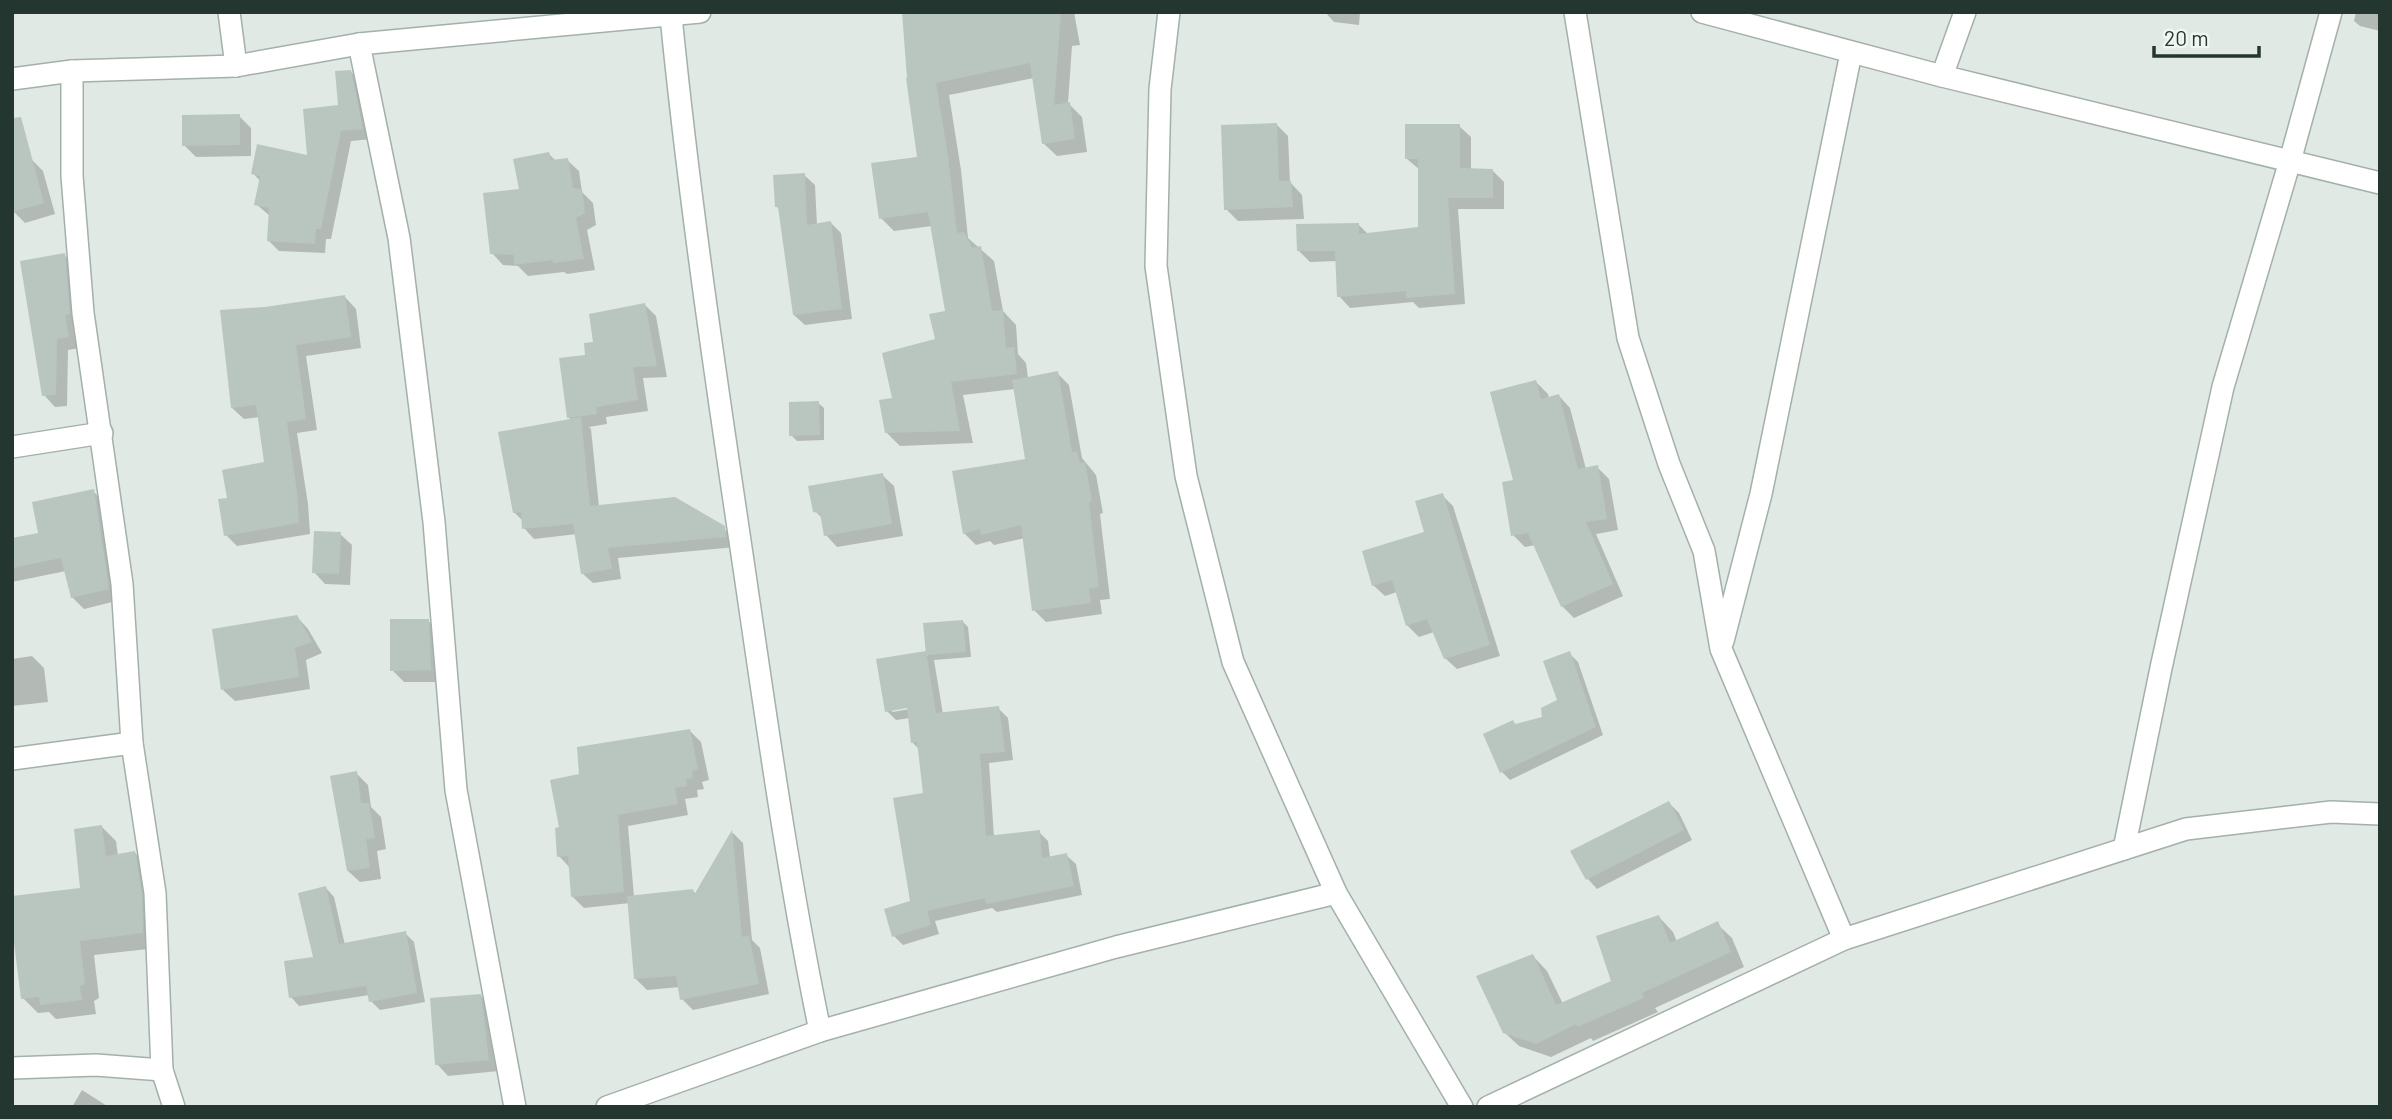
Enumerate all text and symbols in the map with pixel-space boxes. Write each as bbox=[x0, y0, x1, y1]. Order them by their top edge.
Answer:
scale bar bbox=[2154, 14, 2259, 58]
text: 20 m bbox=[2164, 25, 2209, 50]

